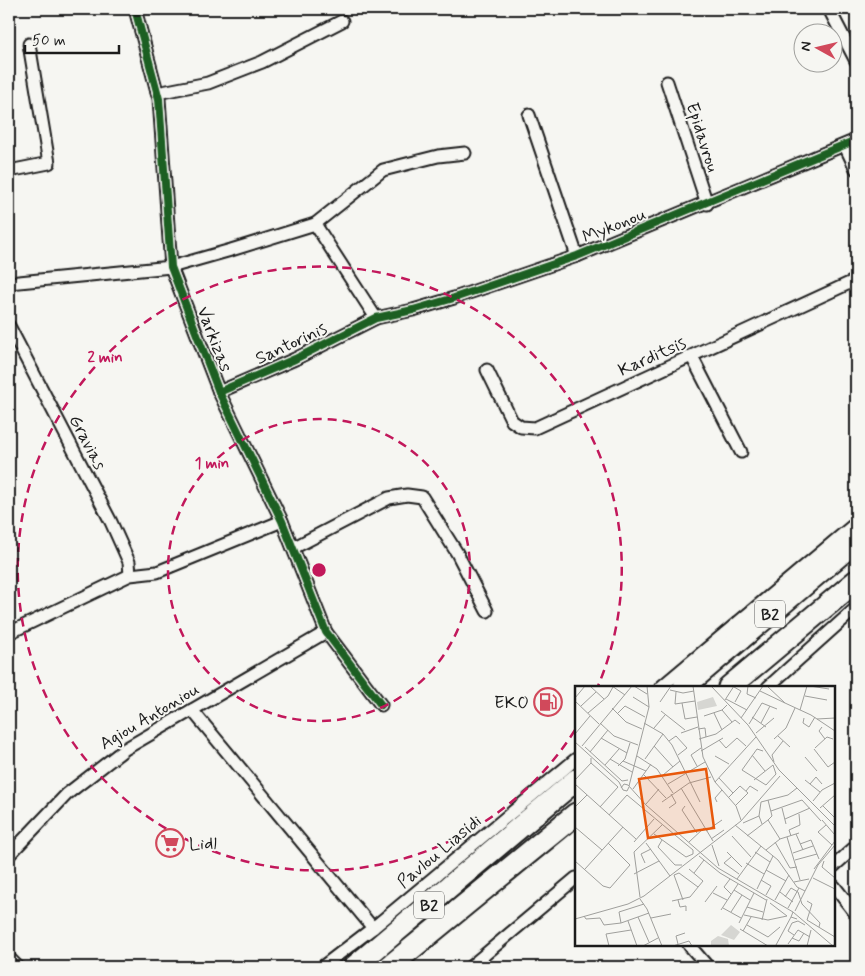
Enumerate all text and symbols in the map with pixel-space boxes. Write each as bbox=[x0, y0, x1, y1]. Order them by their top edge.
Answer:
scale bar bbox=[25, 22, 119, 54]
north arrow bbox=[792, 22, 842, 72]
text: 50 m bbox=[32, 31, 66, 51]
text: N bbox=[797, 40, 816, 52]
street label: Epidavrou bbox=[680, 99, 725, 175]
street label: Mykonou bbox=[579, 202, 650, 250]
street label: Varkizas bbox=[191, 303, 238, 376]
street label: Santorinis bbox=[252, 317, 331, 371]
street label: Karditsis bbox=[615, 331, 690, 383]
text: 2 min bbox=[87, 348, 123, 368]
street label: Gravias bbox=[63, 411, 112, 474]
text: 1 min bbox=[195, 454, 229, 474]
centre of rings bbox=[310, 561, 328, 579]
road number: B2 bbox=[755, 600, 785, 628]
street label: Agiou Antoniou bbox=[95, 678, 204, 756]
inset map bbox=[575, 686, 835, 946]
fuel station icon: EKO bbox=[533, 687, 563, 717]
place label: EKO bbox=[494, 691, 529, 715]
street label: Pavlou Liasidi bbox=[392, 809, 487, 894]
supermarket icon: Lidl bbox=[155, 828, 185, 858]
place label: Lidl bbox=[189, 832, 217, 856]
road number: B2 bbox=[414, 892, 444, 918]

